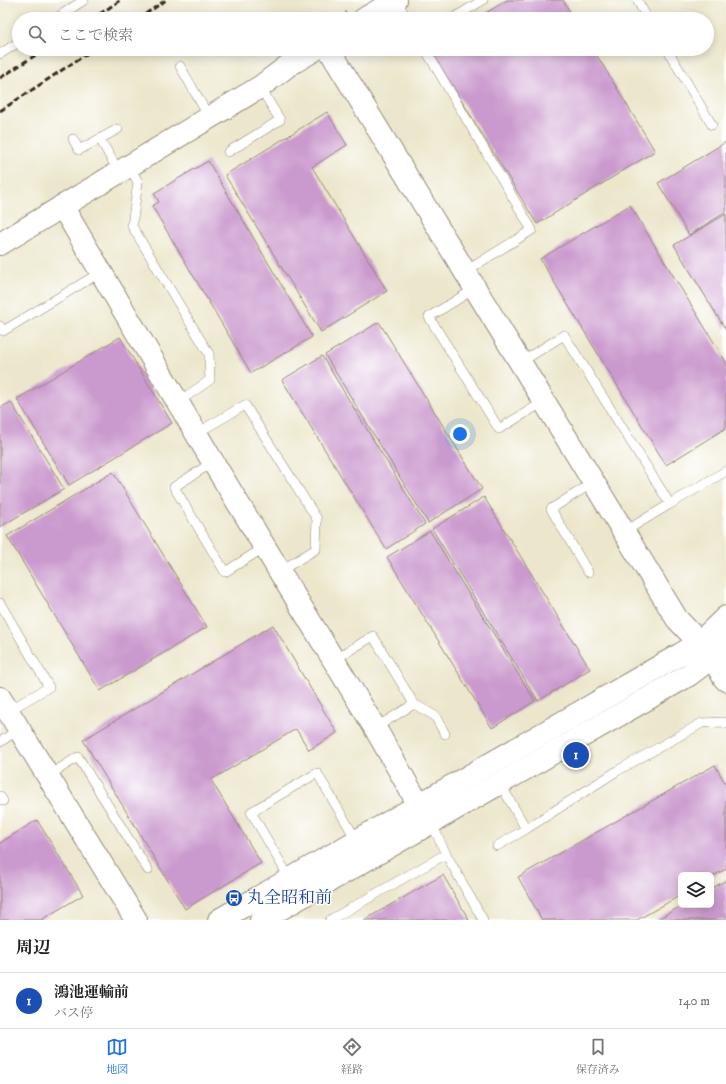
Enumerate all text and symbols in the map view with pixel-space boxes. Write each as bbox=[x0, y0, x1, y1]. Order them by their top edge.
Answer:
search box bbox=[12, 12, 714, 56]
icon: search bbox=[26, 23, 48, 45]
text: ここで検索 bbox=[58, 26, 133, 45]
your location bbox=[450, 424, 470, 444]
pin: 1 bbox=[563, 740, 589, 770]
map controls bbox=[678, 872, 714, 908]
button: layers bbox=[678, 872, 714, 908]
place label: 丸全昭和前 bbox=[247, 887, 332, 909]
bus stop icon: 丸全昭和前 bbox=[224, 888, 244, 908]
text: 周辺 bbox=[16, 937, 50, 959]
text: 鴻池運輸前 bbox=[54, 983, 129, 1002]
text: 1 bbox=[27, 993, 31, 1009]
text: 140 m bbox=[678, 993, 710, 1009]
text: バス停 bbox=[54, 1005, 93, 1021]
tab: 地図 bbox=[106, 1036, 128, 1077]
tab: 経路 bbox=[341, 1036, 363, 1077]
tab: 保存済み bbox=[576, 1036, 620, 1077]

